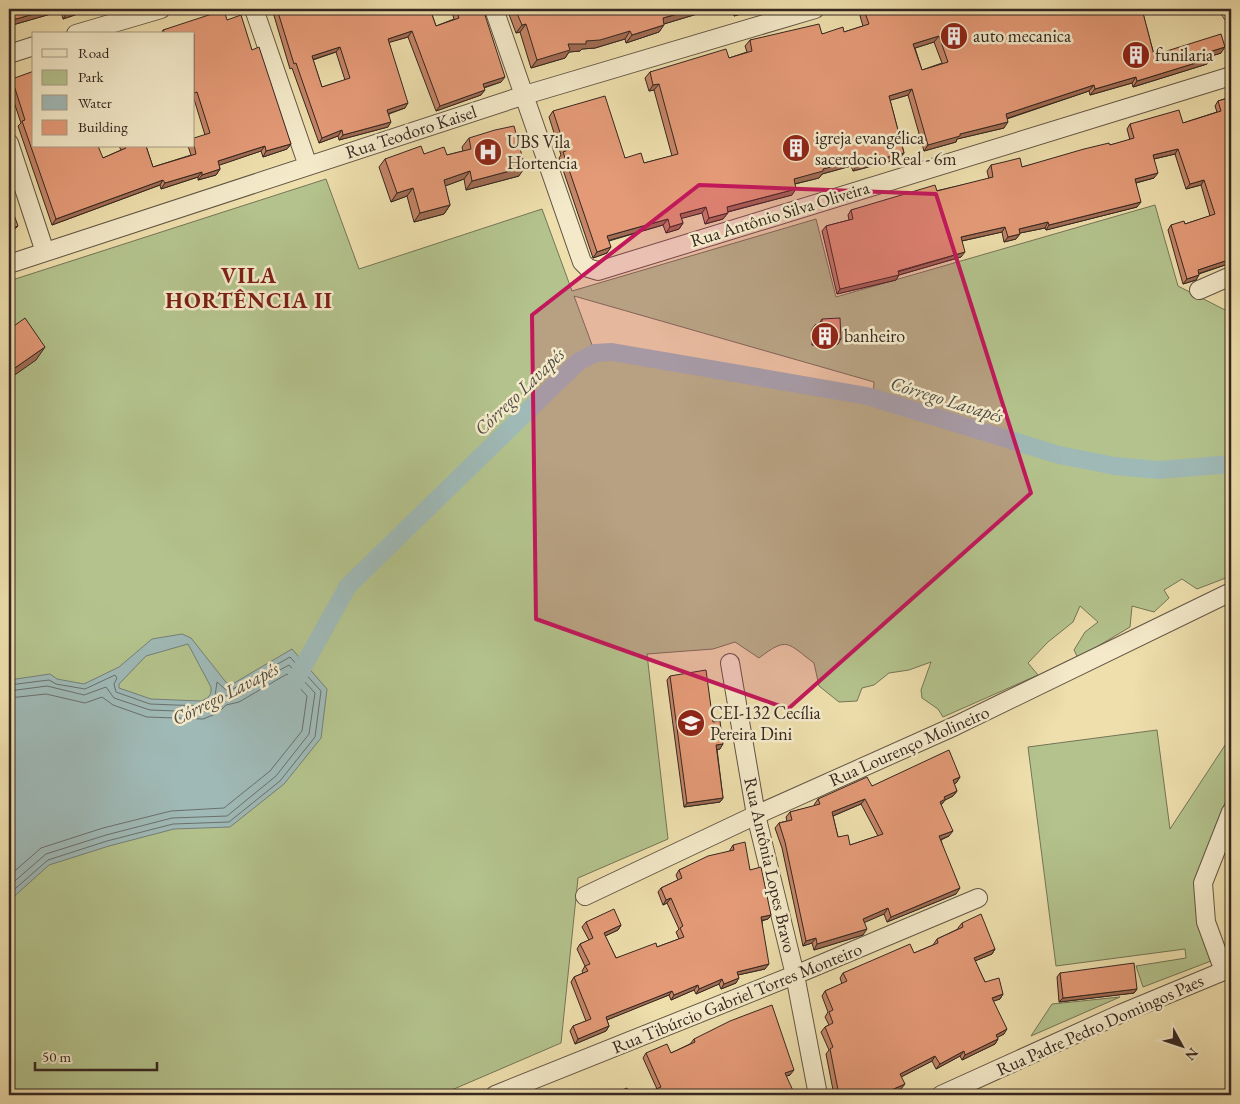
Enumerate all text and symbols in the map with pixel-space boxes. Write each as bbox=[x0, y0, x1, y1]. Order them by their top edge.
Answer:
building icon: auto mecanica bbox=[939, 21, 969, 51]
place label: auto mecanica bbox=[973, 24, 1072, 47]
legend bbox=[32, 32, 195, 148]
building icon: funilaria bbox=[1121, 40, 1151, 70]
text: Road bbox=[78, 43, 110, 62]
place label: funilaria bbox=[1155, 43, 1214, 66]
text: Park bbox=[78, 67, 105, 86]
text: Water bbox=[78, 93, 112, 112]
street label: Rua Teodoro Kaisel bbox=[342, 99, 479, 164]
text: Building bbox=[78, 117, 128, 136]
place label: igreja evangélica sacerdocio Real - 6m bbox=[815, 126, 956, 170]
place label: UBS Vila Hortencia bbox=[507, 130, 578, 174]
building icon: igreja evangélica sacerdocio Real - 6m bbox=[781, 133, 811, 163]
hospital icon: UBS Vila Hortencia bbox=[473, 137, 503, 167]
street label: Rua Antônio Silva Oliveira bbox=[688, 175, 873, 252]
district label: VILA HORTÊNCIA II bbox=[165, 261, 333, 315]
building icon: banheiro bbox=[810, 321, 840, 351]
place label: banheiro bbox=[844, 324, 905, 347]
water label: Córrego Lavapés bbox=[469, 341, 570, 441]
water label: Córrego Lavapés bbox=[888, 371, 1007, 429]
water label: Córrego Lavapés bbox=[168, 656, 283, 731]
street label: Rua Lourenço Molineiro bbox=[825, 700, 993, 791]
place label: CEI-132 Cecília Pereira Dini bbox=[710, 701, 822, 745]
school or university icon: CEI-132 Cecília Pereira Dini bbox=[676, 708, 706, 738]
street label: Rua Antônia Lopes Bravo bbox=[739, 775, 802, 955]
street label: Rua Tibúrcio Gabriel Torres Monteiro bbox=[609, 937, 865, 1058]
street label: Rua Padre Pedro Domingos Paes bbox=[993, 968, 1207, 1081]
north arrow bbox=[1158, 1022, 1208, 1072]
scale bar bbox=[35, 1039, 158, 1071]
text: N bbox=[1181, 1044, 1202, 1065]
text: 50 m bbox=[42, 1047, 71, 1066]

